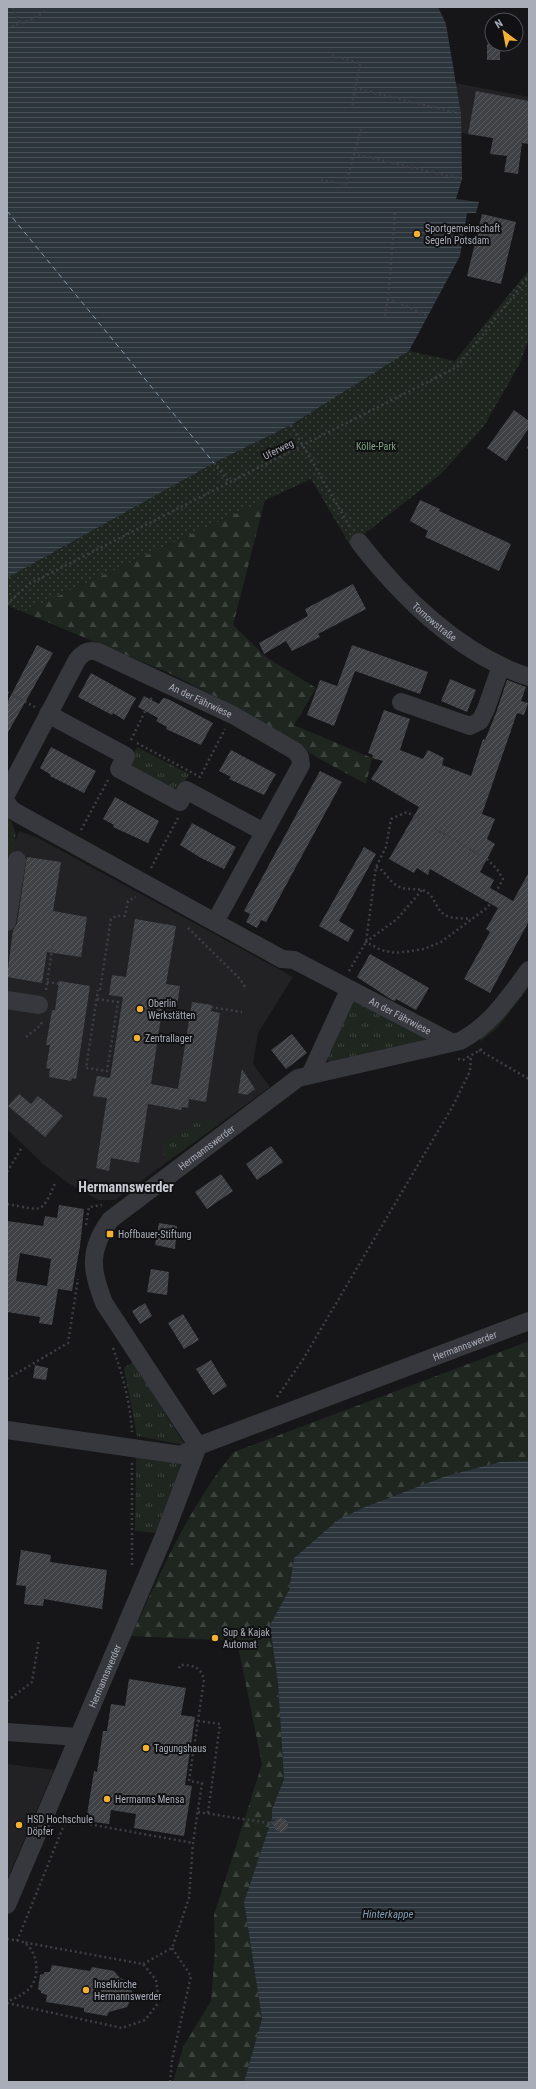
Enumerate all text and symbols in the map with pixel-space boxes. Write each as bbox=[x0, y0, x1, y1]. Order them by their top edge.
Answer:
north arrow bbox=[484, 12, 524, 52]
text: N bbox=[493, 17, 505, 31]
place label: Sportgemeinschaft Segeln Potsdam bbox=[425, 223, 500, 246]
marker: Sportgemeinschaft Segeln Potsdam bbox=[412, 229, 422, 239]
street label: Uferweg bbox=[261, 437, 295, 462]
park label: Kölle-Park bbox=[356, 441, 396, 452]
street label: Tornowstraße bbox=[410, 600, 459, 644]
street label: An der Fährwiese bbox=[167, 681, 234, 720]
street label: An der Fährwiese bbox=[367, 995, 433, 1037]
place label: Oberlin Werkstätten bbox=[148, 998, 196, 1021]
marker: Oberlin Werkstätten bbox=[135, 1004, 145, 1014]
marker: Zentrallager bbox=[132, 1033, 142, 1043]
place label: Zentrallager bbox=[145, 1033, 192, 1044]
street label: Hermannswerder bbox=[176, 1123, 237, 1172]
district label: Hermannswerder bbox=[78, 1179, 174, 1195]
marker: Hoffbauer-Stiftung bbox=[105, 1229, 115, 1239]
place label: Hoffbauer-Stiftung bbox=[118, 1229, 192, 1240]
street label: Hermannswerder bbox=[431, 1329, 498, 1363]
place label: Sup & Kajak Automat bbox=[223, 1627, 270, 1650]
marker: Sup & Kajak Automat bbox=[210, 1633, 220, 1643]
street label: Hermannswerder bbox=[87, 1643, 123, 1709]
marker: Tagungshaus bbox=[141, 1743, 151, 1753]
place label: Tagungshaus bbox=[154, 1743, 207, 1754]
marker: Hermanns Mensa bbox=[102, 1794, 112, 1804]
place label: Hermanns Mensa bbox=[115, 1794, 184, 1805]
place label: HSD Hochschule Döpfer bbox=[27, 1814, 93, 1837]
marker: HSD Hochschule Döpfer bbox=[14, 1820, 24, 1830]
water label: Hinterkappe bbox=[362, 1908, 414, 1921]
place label: Inselkirche Hermannswerder bbox=[94, 1979, 161, 2002]
marker: Inselkirche Hermannswerder bbox=[81, 1985, 91, 1995]

